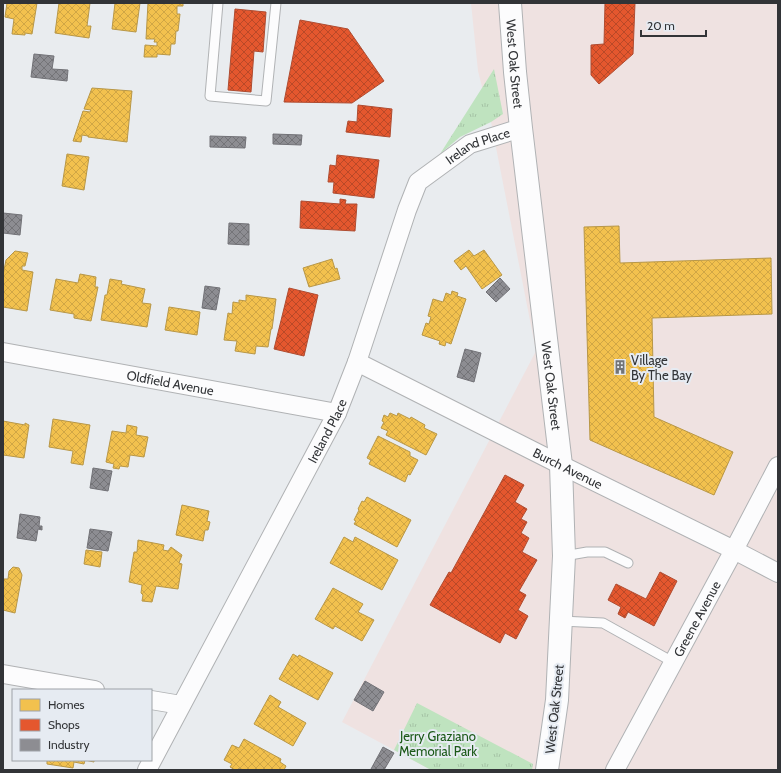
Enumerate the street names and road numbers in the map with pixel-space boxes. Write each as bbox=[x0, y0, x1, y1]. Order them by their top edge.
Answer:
street label: West Oak Street bbox=[503, 19, 527, 110]
street label: Ireland Place bbox=[442, 124, 512, 167]
street label: West Oak Street bbox=[538, 340, 565, 432]
street label: Oldfield Avenue bbox=[125, 367, 215, 398]
street label: Ireland Place bbox=[304, 396, 350, 466]
street label: Burch Avenue bbox=[530, 444, 605, 492]
street label: Greene Avenue bbox=[670, 578, 724, 659]
street label: West Oak Street bbox=[541, 663, 567, 754]

